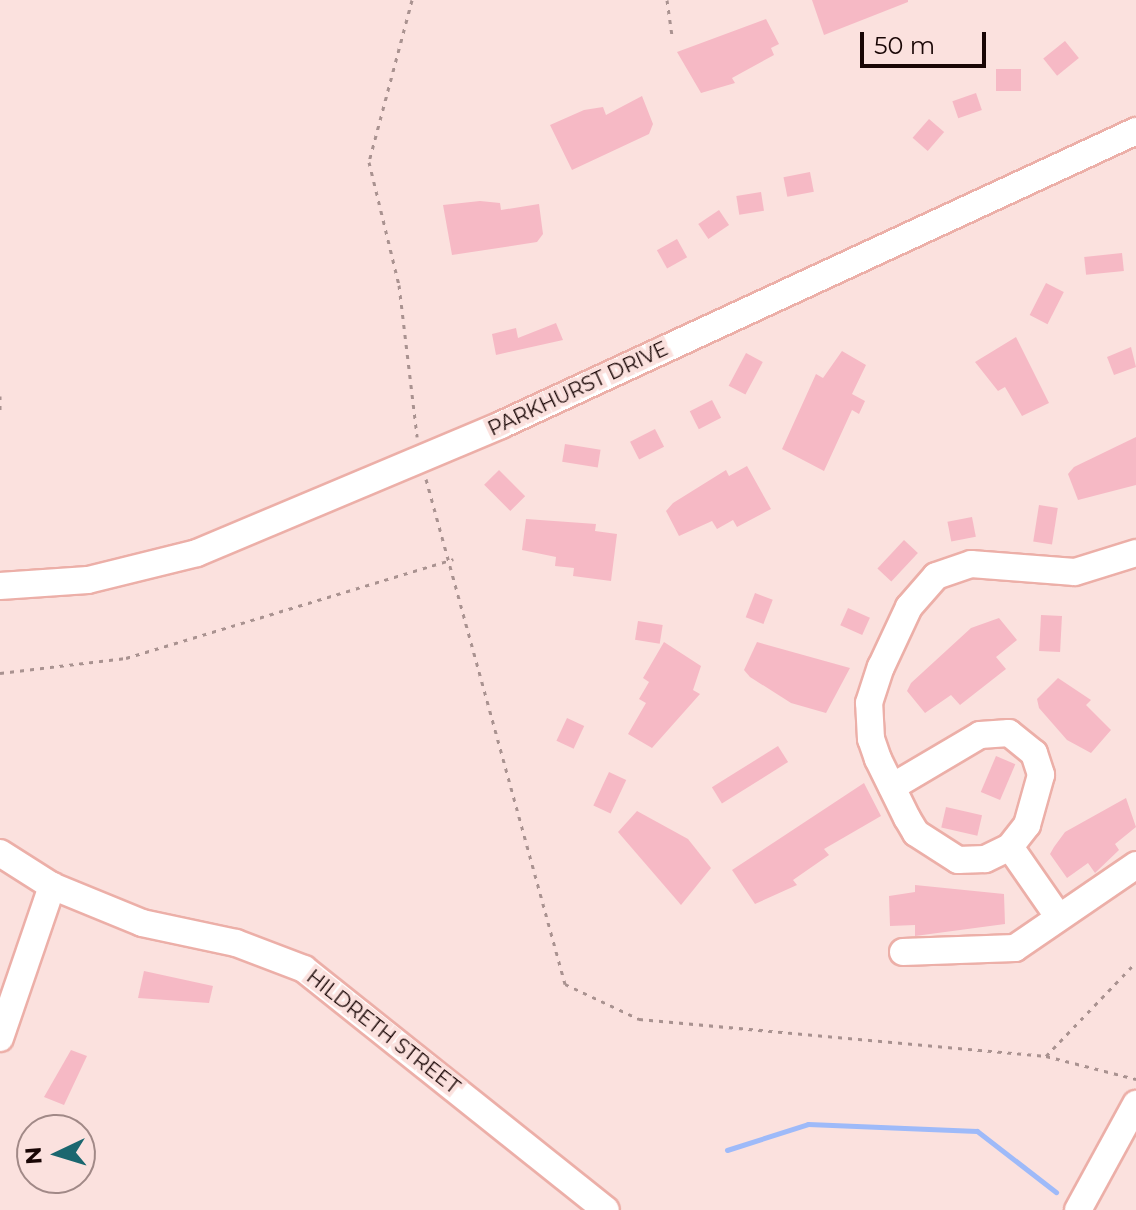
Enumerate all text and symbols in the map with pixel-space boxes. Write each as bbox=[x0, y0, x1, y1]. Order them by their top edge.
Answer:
scale bar bbox=[864, 16, 990, 66]
text: 50 m bbox=[874, 31, 935, 60]
street label: PARKHURST DRIVE bbox=[484, 337, 672, 441]
street label: HILDRETH STREET bbox=[302, 965, 464, 1099]
north arrow bbox=[16, 1114, 96, 1194]
text: N bbox=[19, 1146, 48, 1165]

